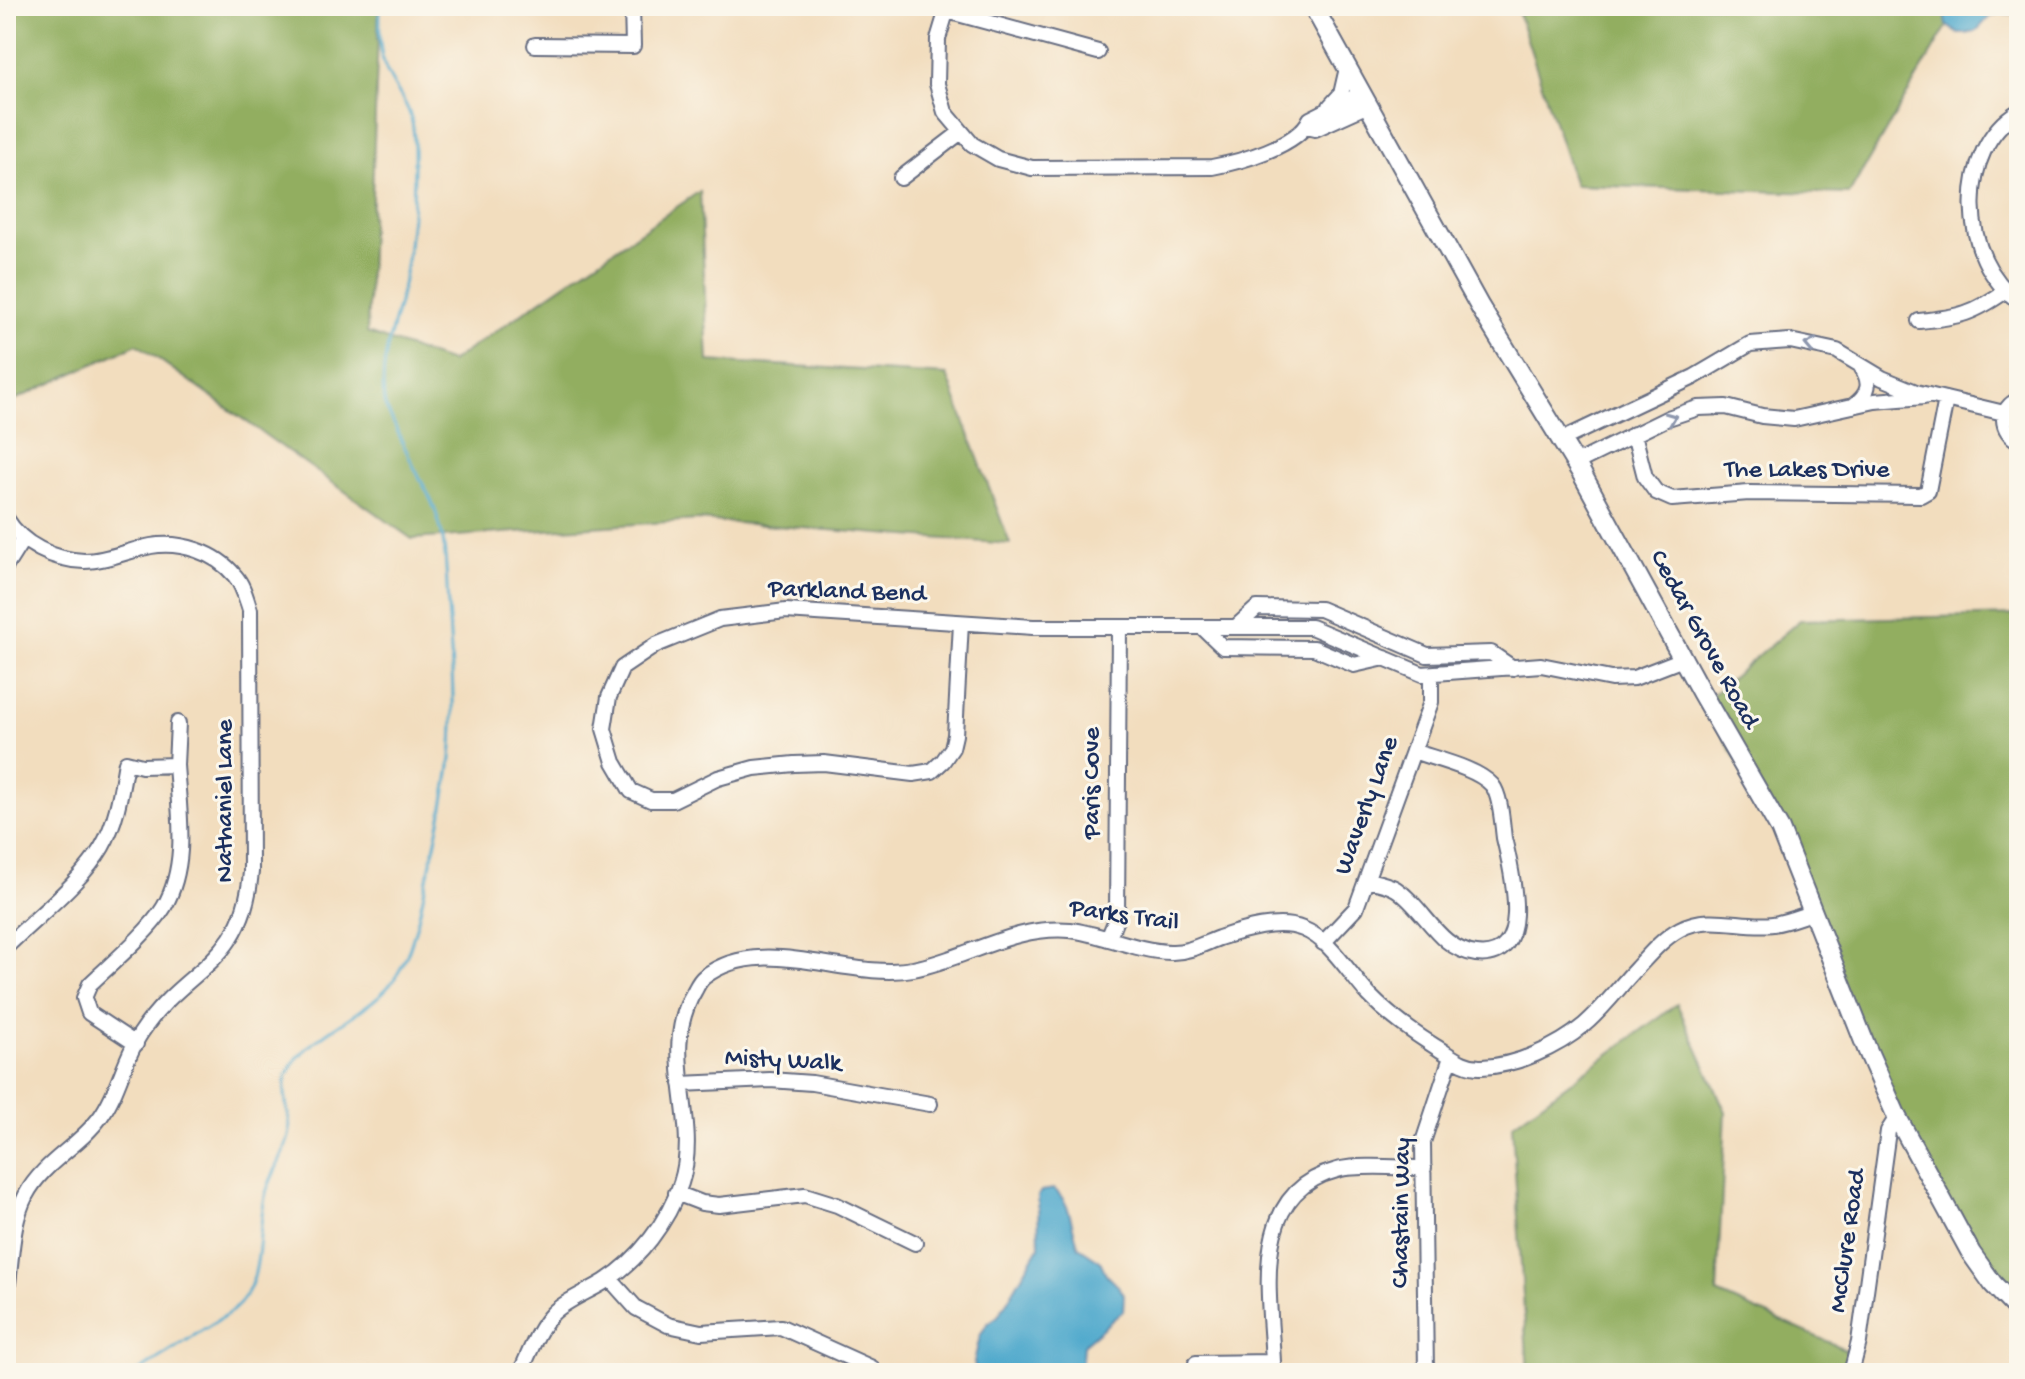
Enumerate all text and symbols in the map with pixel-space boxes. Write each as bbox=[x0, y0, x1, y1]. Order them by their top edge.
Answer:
one-way arrow bbox=[1804, 337, 1818, 354]
one-way arrow bbox=[1663, 411, 1677, 427]
street label: The Lakes Drive bbox=[1723, 456, 1890, 487]
street label: Cedar Grove Road bbox=[1641, 545, 1766, 736]
street label: Parkland Bend bbox=[767, 575, 928, 611]
street label: Nathaniel Lane bbox=[211, 719, 242, 883]
street label: Paris Cove bbox=[1078, 727, 1109, 840]
street label: Waverly Lane bbox=[1329, 732, 1408, 879]
street label: Parks Trail bbox=[1066, 894, 1181, 940]
street label: Misty Walk bbox=[724, 1043, 844, 1081]
street label: Chastain Way bbox=[1386, 1137, 1420, 1289]
street label: McClure Road bbox=[1824, 1166, 1875, 1315]

